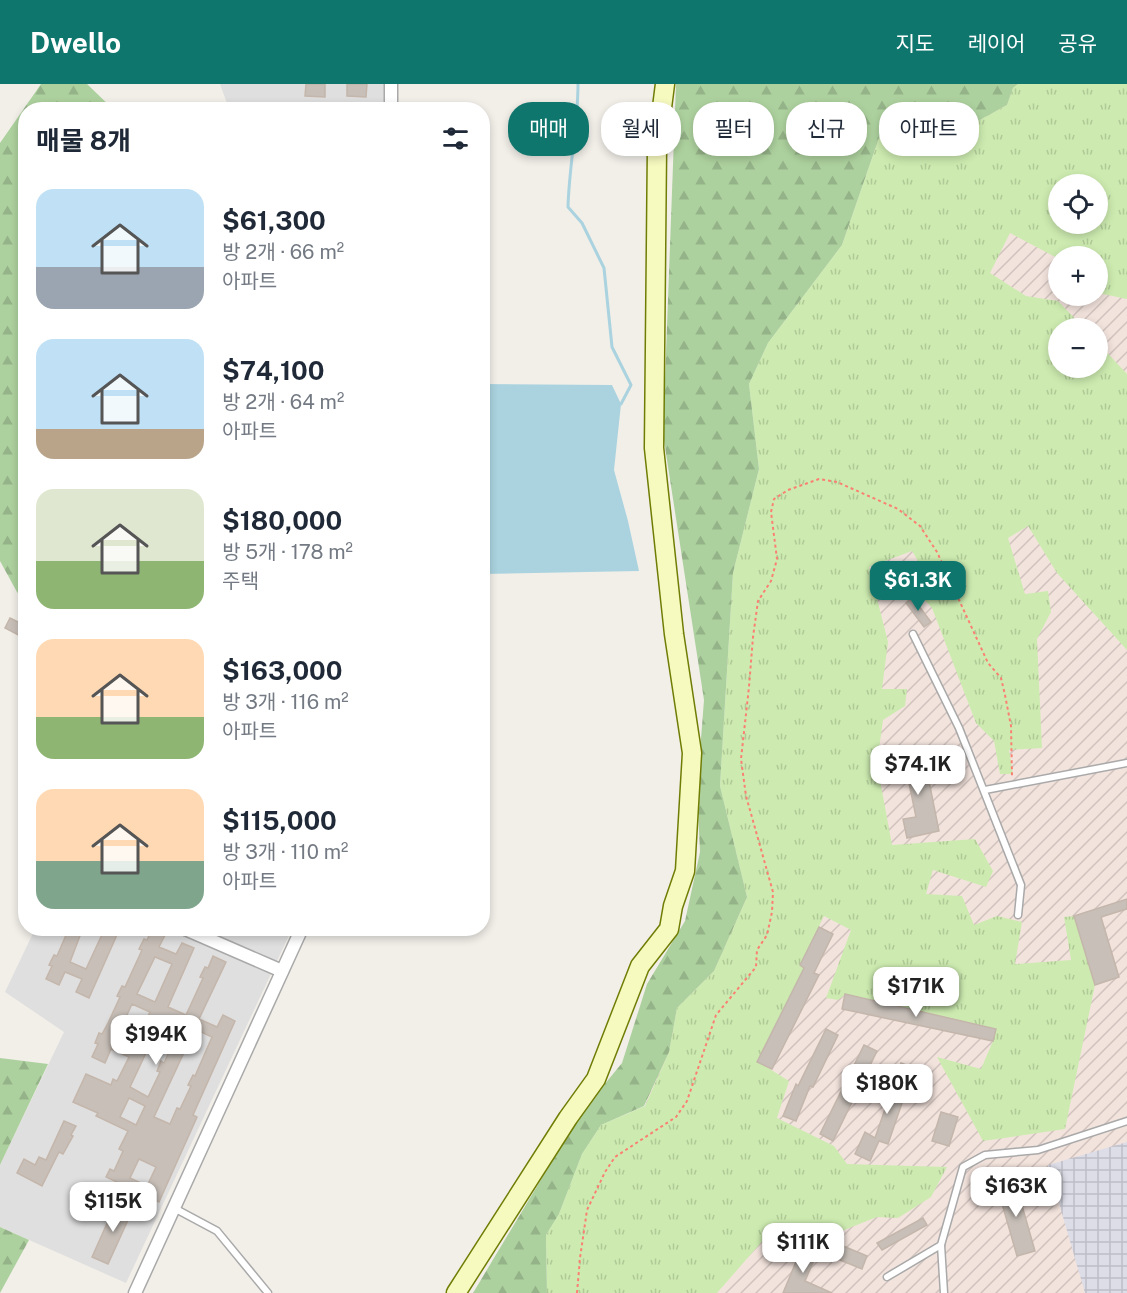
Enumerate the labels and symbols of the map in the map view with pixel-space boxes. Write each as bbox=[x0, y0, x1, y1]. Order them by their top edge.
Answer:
pin: $61.3K bbox=[869, 561, 967, 612]
pin: $74.1K bbox=[869, 745, 967, 796]
pin: $171K bbox=[874, 967, 958, 1018]
pin: $194K bbox=[114, 1015, 198, 1066]
pin: $180K bbox=[845, 1064, 929, 1115]
pin: $163K bbox=[974, 1167, 1058, 1218]
pin: $115K bbox=[71, 1182, 155, 1233]
pin: $111K bbox=[761, 1223, 845, 1274]

